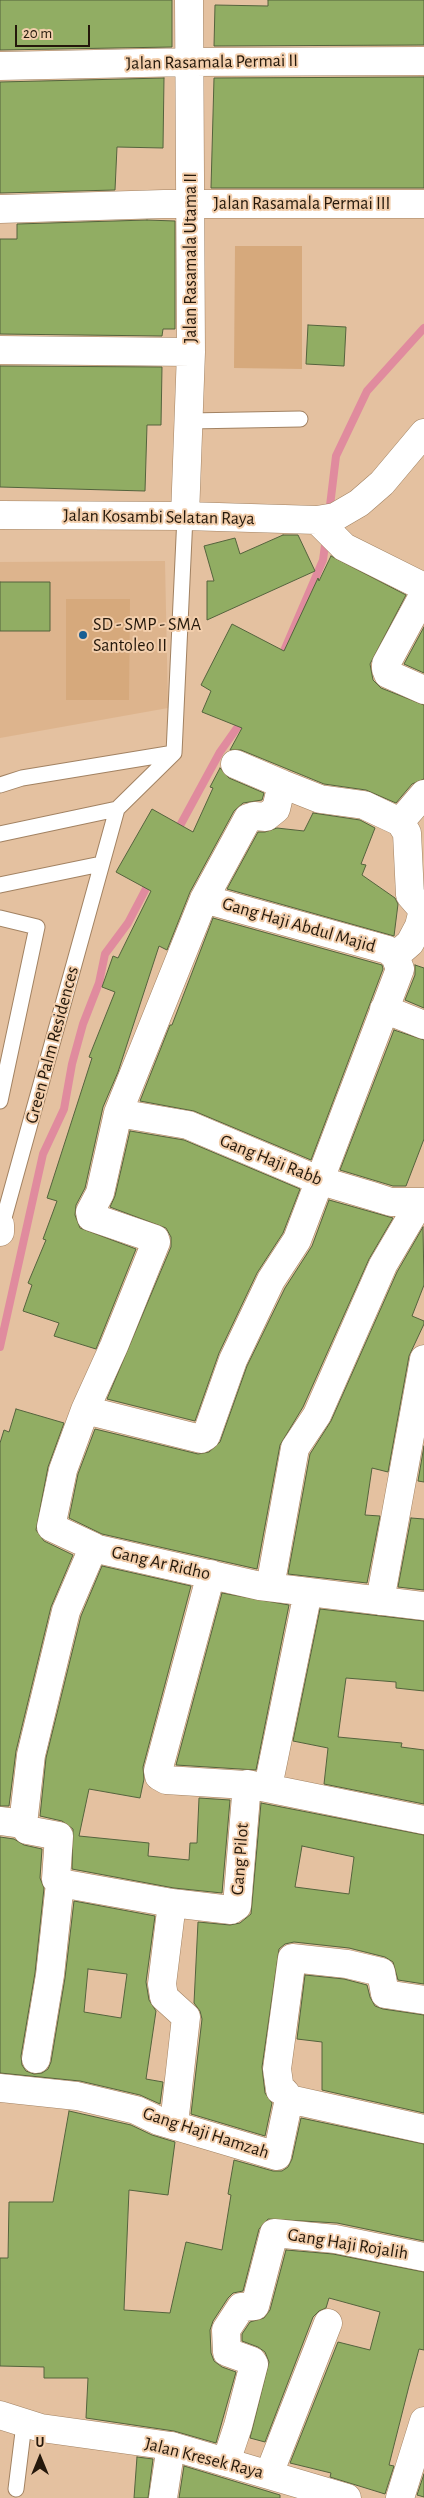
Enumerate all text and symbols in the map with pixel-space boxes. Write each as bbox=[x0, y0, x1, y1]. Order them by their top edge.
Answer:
scale bar bbox=[18, 15, 92, 47]
text: 20 m bbox=[23, 26, 52, 41]
street label: Jalan Rasamala Permai II bbox=[126, 50, 298, 74]
street label: Jalan Rasamala Utama II bbox=[180, 173, 202, 343]
street label: Jalan Rasamala Permai III bbox=[214, 193, 390, 215]
street label: Jalan Kosambi Selatan Raya bbox=[63, 505, 255, 529]
place label: SD - SMP - SMA Santoleo II bbox=[93, 614, 201, 656]
marker: SD - SMP - SMA Santoleo II bbox=[77, 629, 89, 641]
street label: Gang Haji Abdul Majid bbox=[220, 893, 378, 957]
street label: Green Palm Residences bbox=[21, 964, 83, 1126]
street label: Gang Haji Rabb bbox=[217, 1130, 325, 1190]
street label: Gang Ar Ridho bbox=[110, 1541, 212, 1585]
street label: Gang Pilot bbox=[227, 1822, 253, 1896]
street label: Gang Haji Hamzah bbox=[140, 2102, 272, 2164]
street label: Gang Haji Rojalih bbox=[286, 2224, 410, 2264]
north arrow bbox=[15, 2433, 65, 2483]
street label: Jalan Kresek Raya bbox=[142, 2433, 266, 2483]
text: U bbox=[36, 2436, 44, 2450]

